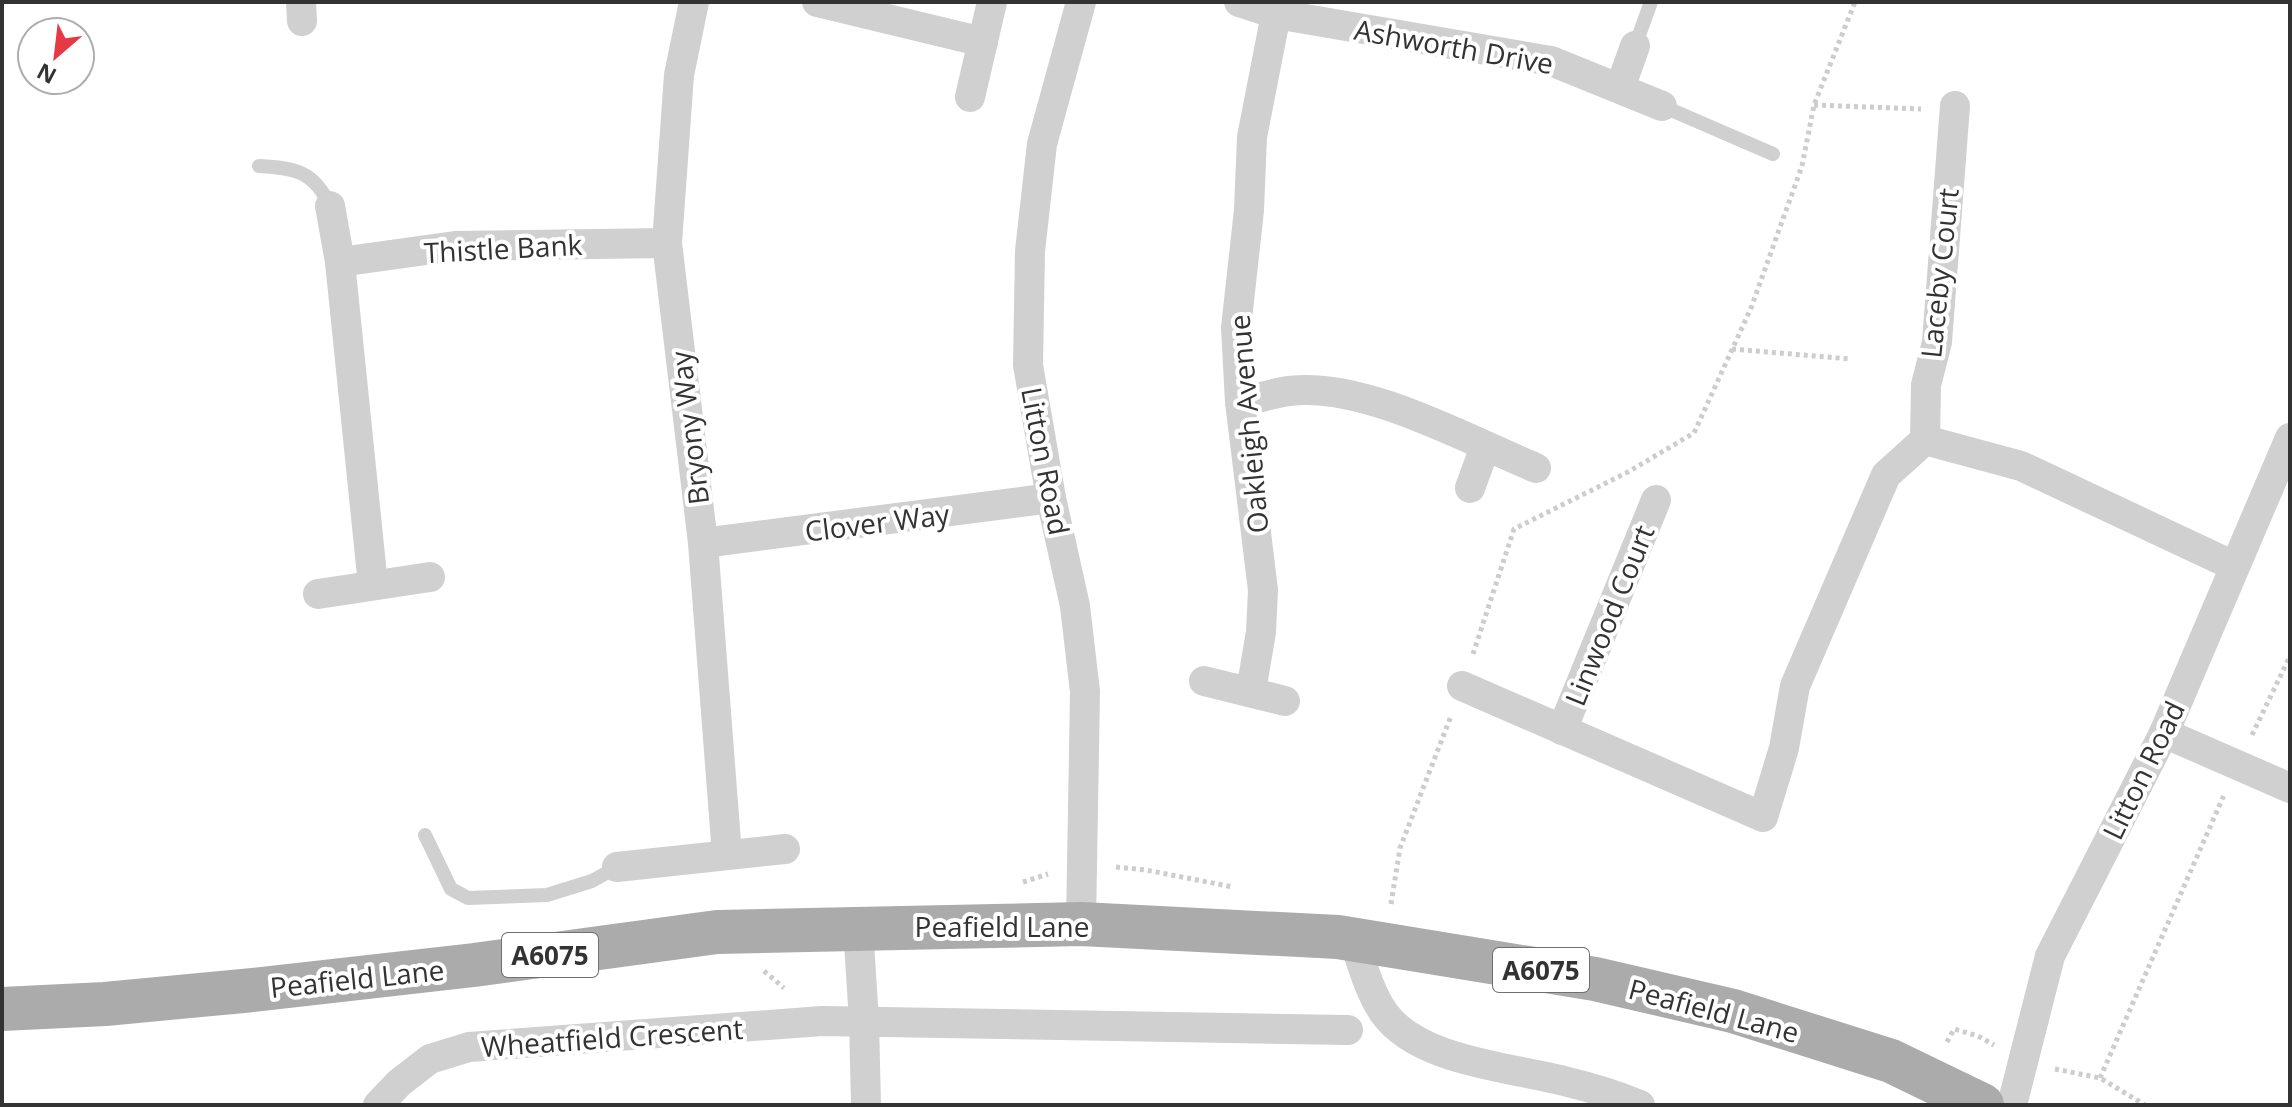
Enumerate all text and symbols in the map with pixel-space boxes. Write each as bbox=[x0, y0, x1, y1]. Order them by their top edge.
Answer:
street label: Ashworth Drive bbox=[1352, 10, 1556, 82]
north arrow bbox=[16, 16, 96, 96]
text: N bbox=[31, 57, 61, 92]
street label: Laceby Court bbox=[1911, 186, 1967, 360]
street label: Thistle Bank bbox=[423, 225, 583, 271]
street label: Oakleigh Avenue bbox=[1220, 313, 1276, 535]
street label: Bryony Way bbox=[661, 348, 717, 507]
street label: Litton Road bbox=[1013, 384, 1079, 538]
street label: Clover Way bbox=[803, 494, 952, 550]
street label: Linwood Court bbox=[1555, 519, 1663, 711]
street label: Litton Road bbox=[2093, 694, 2193, 846]
street label: Peafield Lane bbox=[915, 907, 1089, 945]
road number: A6075 bbox=[502, 933, 598, 977]
road number: A6075 bbox=[1493, 948, 1589, 992]
street label: Peafield Lane bbox=[268, 950, 446, 1006]
street label: Peafield Lane bbox=[1625, 969, 1803, 1051]
street label: Wheatfield Crescent bbox=[480, 1009, 744, 1065]

